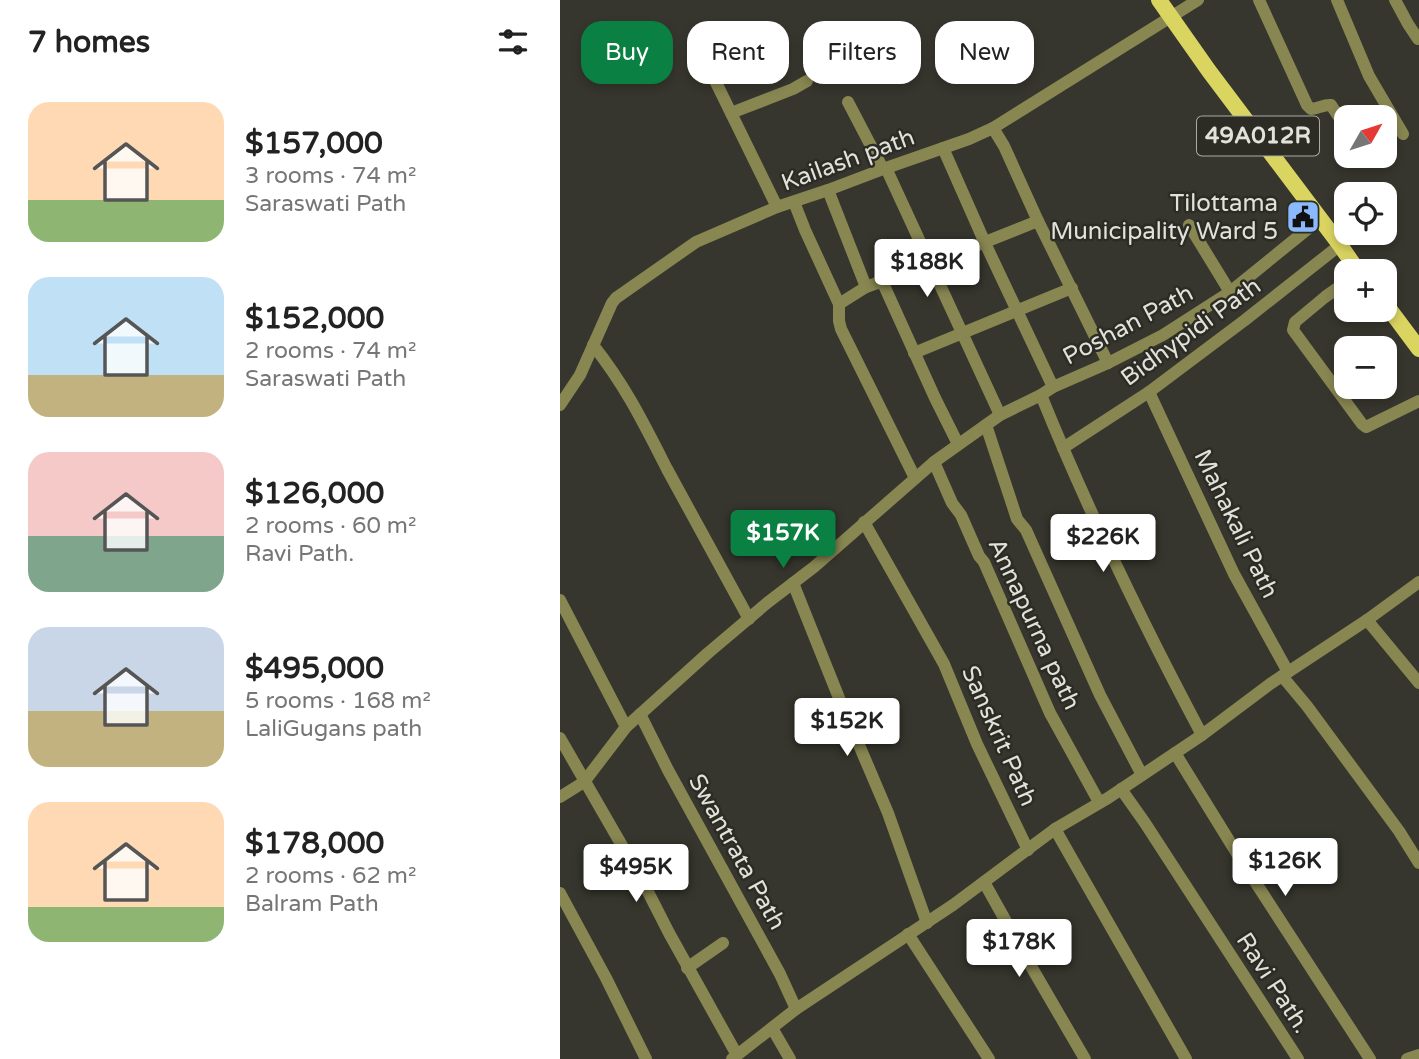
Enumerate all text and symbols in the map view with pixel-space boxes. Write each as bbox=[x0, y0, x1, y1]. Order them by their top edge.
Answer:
chip: Buy bbox=[581, 21, 673, 84]
chip: Rent bbox=[687, 21, 789, 84]
chip: Filters bbox=[803, 21, 921, 84]
chip: New bbox=[935, 21, 1034, 84]
icon: filters bbox=[494, 23, 532, 61]
text: 7 homes bbox=[28, 24, 150, 61]
north arrow bbox=[1334, 105, 1396, 168]
map controls bbox=[1334, 105, 1397, 399]
road number: 49A012R bbox=[1197, 116, 1319, 155]
street label: Kailash path bbox=[777, 123, 919, 197]
text: $157,000 bbox=[245, 125, 383, 162]
icon: home bbox=[84, 130, 168, 214]
text: 3 rooms · 74 m² bbox=[245, 162, 416, 190]
button: locate bbox=[1334, 182, 1397, 245]
place label: Tilottama Municipality Ward 5 bbox=[1050, 189, 1278, 246]
text: Saraswati Path bbox=[245, 190, 406, 218]
public building icon: Tilottama Municipality Ward 5 bbox=[1284, 198, 1322, 236]
pin: $188K bbox=[878, 240, 976, 299]
text: $188K bbox=[891, 248, 963, 276]
button: + bbox=[1334, 259, 1397, 322]
street label: Bidhypidi Path bbox=[1115, 272, 1267, 392]
street label: Poshan Path bbox=[1058, 279, 1198, 371]
text: $152,000 bbox=[245, 300, 384, 337]
icon: home bbox=[84, 305, 168, 389]
button: − bbox=[1334, 336, 1397, 399]
text: 2 rooms · 74 m² bbox=[245, 337, 416, 365]
text: Saraswati Path bbox=[245, 365, 406, 393]
street label: Mahakali Path bbox=[1188, 445, 1284, 603]
text: $126,000 bbox=[245, 475, 384, 512]
icon: home bbox=[84, 480, 168, 564]
pin: $157K bbox=[734, 510, 832, 570]
text: 2 rooms · 60 m² bbox=[245, 512, 416, 540]
pin: $226K bbox=[1054, 514, 1152, 574]
text: $157K bbox=[747, 519, 819, 547]
text: $226K bbox=[1067, 523, 1139, 551]
street label: Annapurna path bbox=[982, 534, 1086, 714]
text: Ravi Path. bbox=[245, 540, 354, 568]
text: $495,000 bbox=[245, 650, 384, 687]
icon: home bbox=[84, 655, 168, 739]
street label: Sanskrit Path bbox=[955, 661, 1043, 811]
text: 5 rooms · 168 m² bbox=[245, 687, 431, 715]
pin: $152K bbox=[798, 698, 896, 758]
text: $152K bbox=[811, 707, 883, 735]
text: LaliGugans path bbox=[245, 715, 422, 743]
street label: Swantrata Path bbox=[682, 769, 792, 935]
text: $178,000 bbox=[245, 825, 384, 862]
icon: home bbox=[84, 830, 168, 914]
pin: $126K bbox=[1236, 838, 1334, 898]
pin: $495K bbox=[587, 844, 685, 904]
text: $126K bbox=[1249, 847, 1321, 875]
text: $495K bbox=[600, 853, 672, 881]
text: 2 rooms · 62 m² bbox=[245, 862, 416, 890]
text: Balram Path bbox=[245, 890, 379, 918]
pin: $178K bbox=[970, 920, 1068, 979]
street label: Ravi Path. bbox=[1230, 927, 1316, 1039]
text: $178K bbox=[983, 928, 1055, 956]

